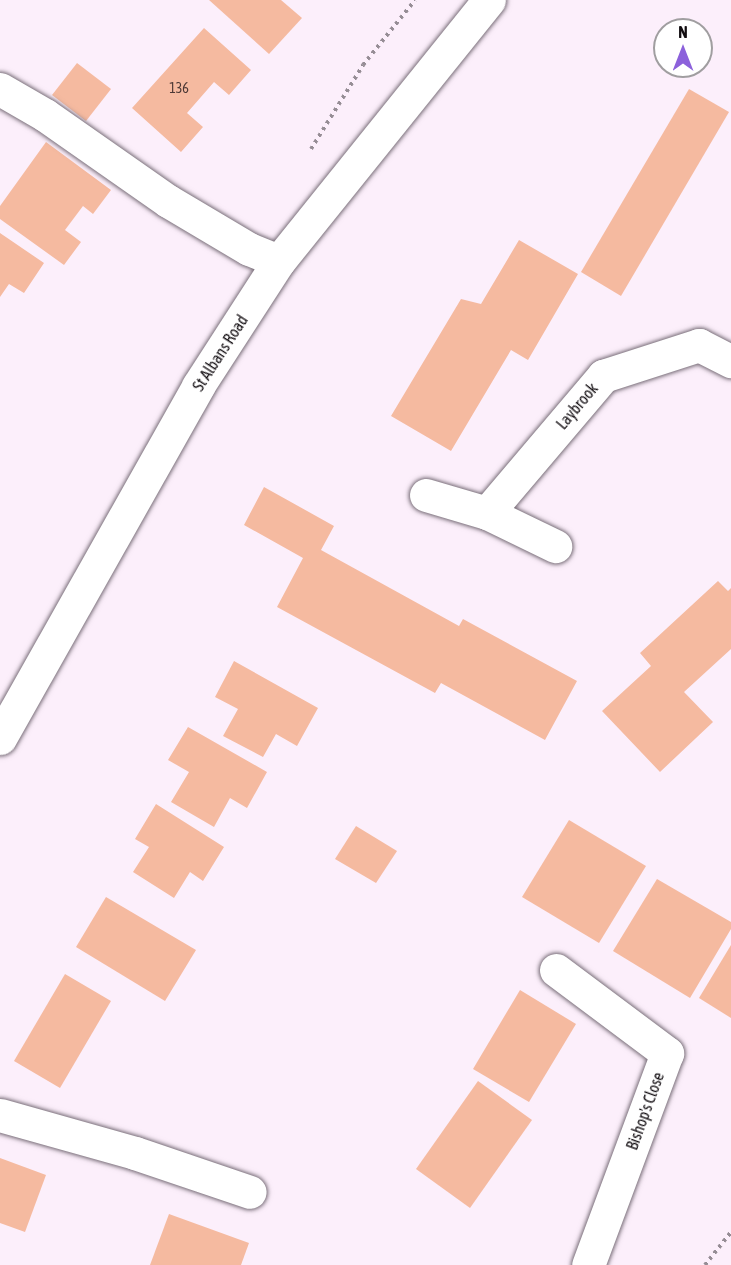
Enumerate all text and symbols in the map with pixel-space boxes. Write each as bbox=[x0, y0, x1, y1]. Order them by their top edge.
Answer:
north arrow bbox=[653, 18, 713, 78]
text: N bbox=[678, 23, 688, 41]
house number: 136 bbox=[169, 80, 189, 96]
street label: St Albans Road bbox=[188, 311, 252, 395]
street label: Laybrook bbox=[552, 379, 602, 433]
street label: Bishop's Close bbox=[622, 1070, 668, 1152]

